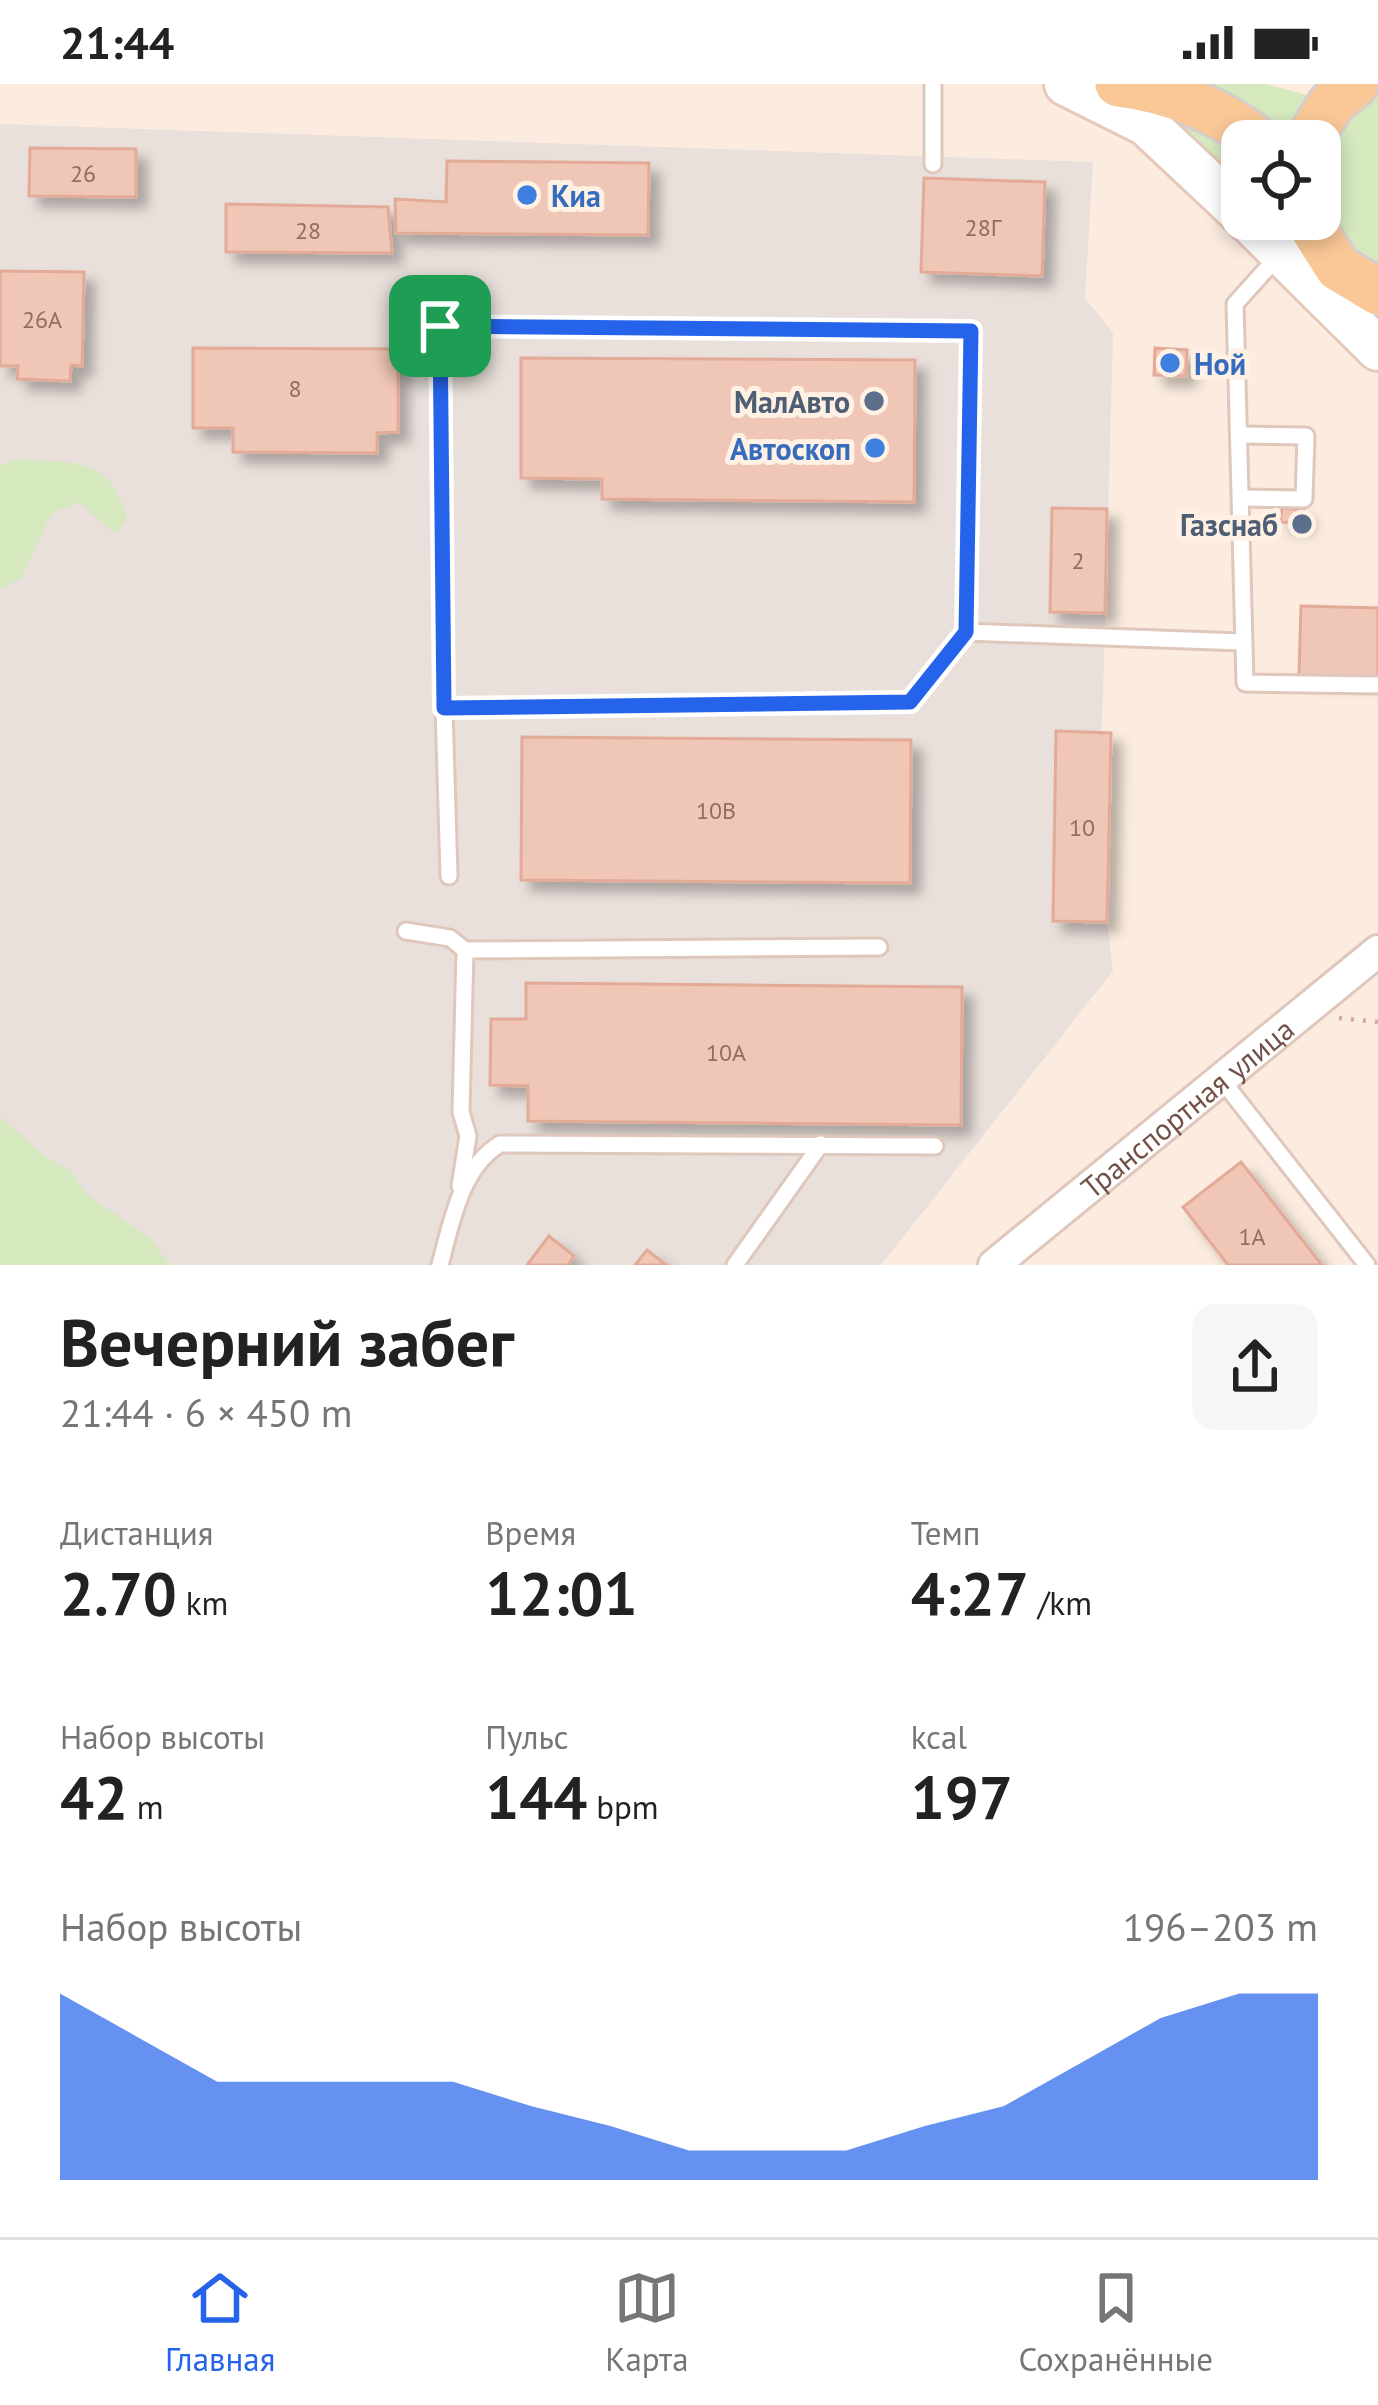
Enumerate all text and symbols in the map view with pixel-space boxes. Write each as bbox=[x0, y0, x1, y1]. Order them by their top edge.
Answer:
text: 21:44 bbox=[60, 13, 174, 71]
map controls bbox=[1221, 120, 1341, 240]
button: locate bbox=[1221, 120, 1341, 240]
house number: 26 bbox=[70, 158, 96, 189]
place label: Киа bbox=[551, 176, 601, 215]
marker: Киа bbox=[514, 182, 540, 208]
house number: 28Г bbox=[965, 212, 1003, 243]
house number: 28 bbox=[295, 215, 321, 246]
pin bbox=[389, 275, 491, 377]
icon: arrive bbox=[407, 293, 473, 359]
house number: 26А bbox=[22, 304, 62, 335]
place label: Ной bbox=[1194, 344, 1246, 383]
marker: Ной bbox=[1157, 350, 1183, 376]
house number: 8 bbox=[288, 373, 302, 404]
place label: МалАвто bbox=[734, 382, 850, 421]
marker: МалАвто bbox=[861, 388, 887, 414]
place label: Автоскоп bbox=[730, 429, 851, 468]
marker: Автоскоп bbox=[862, 435, 888, 461]
place label: Газснаб bbox=[1180, 505, 1278, 544]
marker: Газснаб bbox=[1289, 511, 1315, 537]
house number: 2 bbox=[1071, 545, 1085, 576]
house number: 10В bbox=[696, 795, 736, 826]
house number: 10 bbox=[1069, 812, 1095, 843]
street label: Транспортная улица bbox=[1072, 1009, 1301, 1206]
house number: 10А bbox=[706, 1037, 746, 1068]
house number: 1А bbox=[1238, 1221, 1266, 1252]
text: Вечерний забег bbox=[60, 1299, 514, 1384]
button: share bbox=[1192, 1304, 1318, 1430]
text: 21:44 · 6 × 450 m bbox=[60, 1387, 352, 1438]
text: Дистанция bbox=[60, 1511, 214, 1554]
text: Время bbox=[485, 1511, 576, 1554]
text: Темп bbox=[911, 1511, 980, 1554]
text: 2.70 bbox=[60, 1554, 177, 1632]
text: 12:01 bbox=[485, 1554, 638, 1632]
text: 4:27 bbox=[911, 1554, 1029, 1632]
text: km bbox=[177, 1581, 228, 1624]
text: /km bbox=[1029, 1581, 1092, 1624]
text: Набор высоты bbox=[60, 1715, 265, 1758]
text: Пульс bbox=[485, 1715, 568, 1758]
text: kcal bbox=[911, 1715, 967, 1758]
text: 42 bbox=[60, 1758, 128, 1836]
text: 144 bbox=[485, 1758, 587, 1836]
text: 197 bbox=[911, 1758, 1013, 1836]
text: m bbox=[128, 1785, 164, 1828]
text: bpm bbox=[587, 1785, 659, 1828]
text: Набор высоты bbox=[60, 1901, 302, 1952]
text: 196–203 m bbox=[1123, 1901, 1318, 1952]
tab: Главная bbox=[165, 2265, 275, 2380]
tab: Карта bbox=[605, 2265, 689, 2380]
tab: Сохранённые bbox=[1018, 2265, 1213, 2380]

